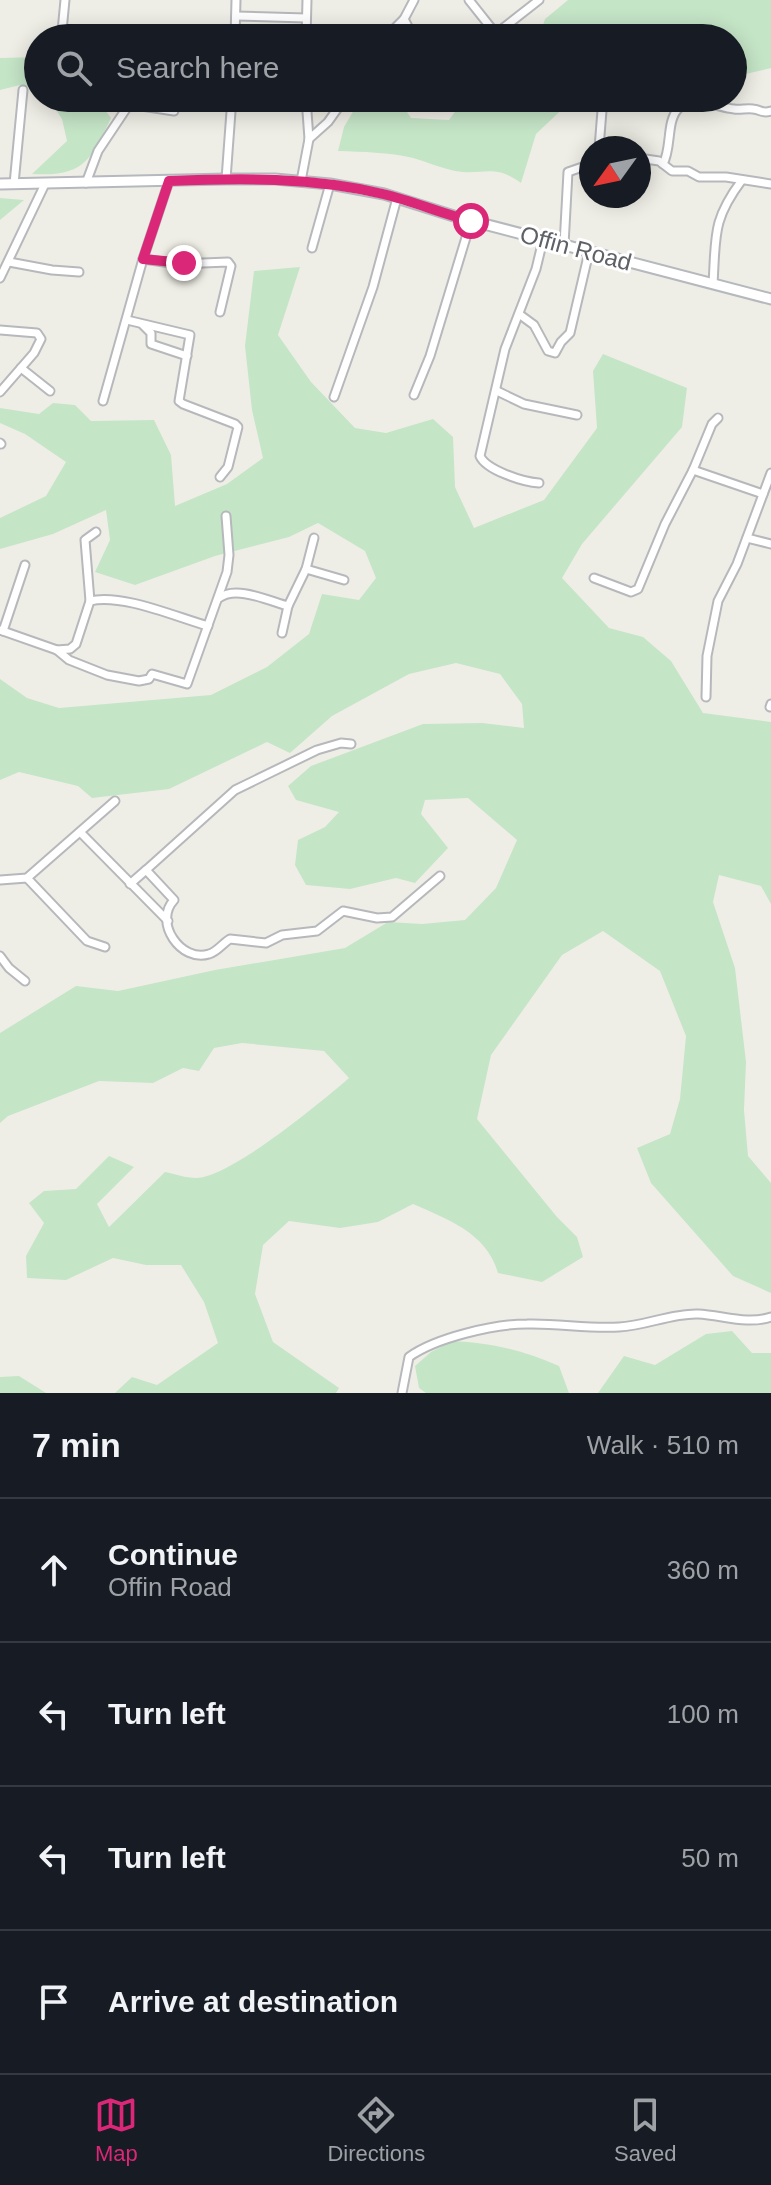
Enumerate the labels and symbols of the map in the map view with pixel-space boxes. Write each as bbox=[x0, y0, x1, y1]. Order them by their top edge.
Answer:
north arrow bbox=[579, 136, 651, 208]
route start bbox=[453, 203, 489, 239]
street label: Offin Road bbox=[517, 220, 635, 276]
route end bbox=[166, 245, 202, 281]

